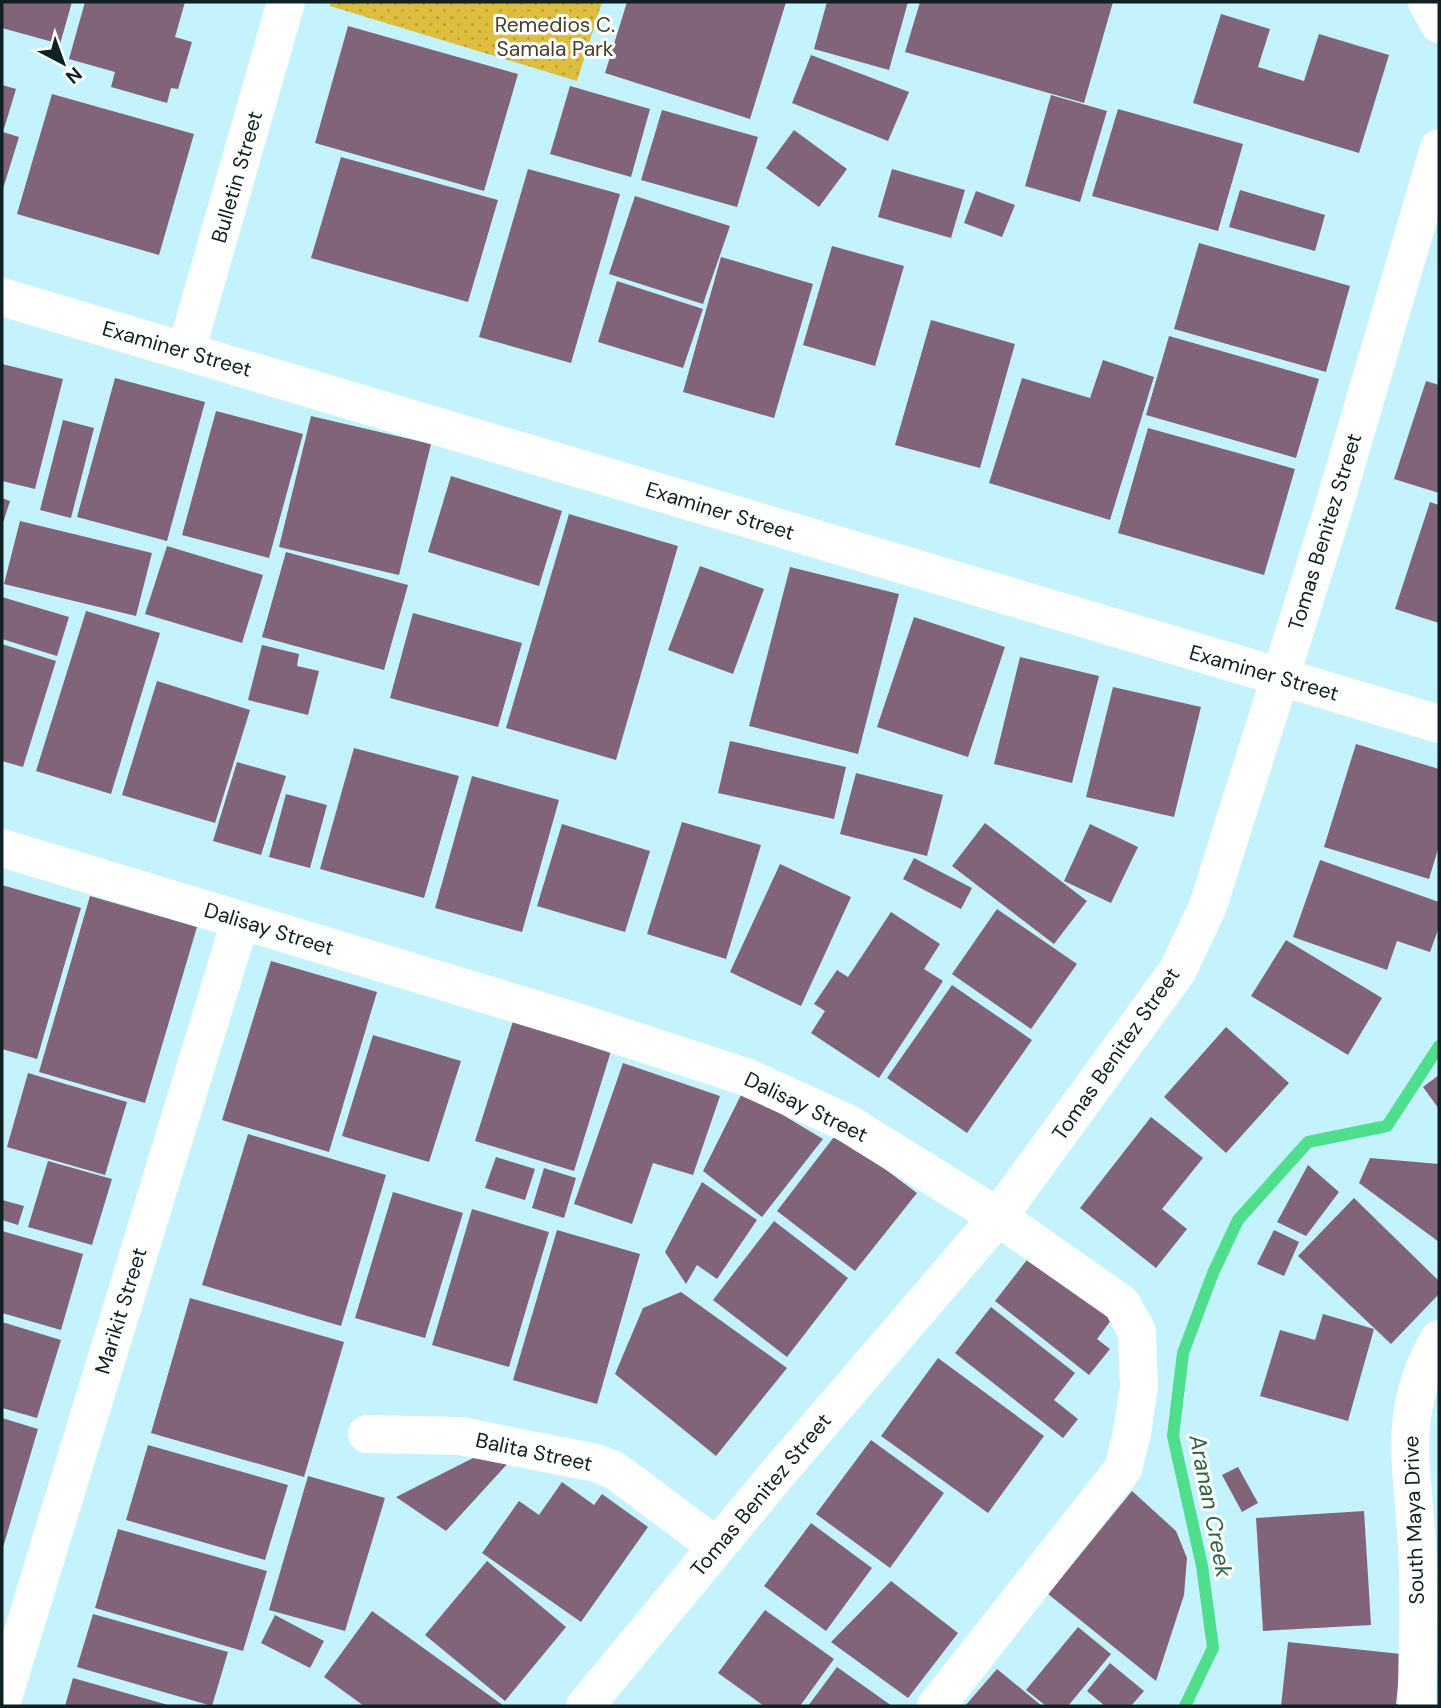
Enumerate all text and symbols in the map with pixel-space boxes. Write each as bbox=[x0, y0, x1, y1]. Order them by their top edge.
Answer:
park label: Remedios C. Samala Park bbox=[495, 11, 615, 63]
north arrow bbox=[28, 28, 98, 98]
text: N bbox=[60, 61, 87, 89]
street label: Bulletin Street bbox=[205, 108, 269, 246]
street label: Examiner Street bbox=[99, 314, 255, 384]
street label: Tomas Benitez Street bbox=[1282, 430, 1368, 634]
street label: Examiner Street bbox=[642, 475, 798, 547]
street label: Examiner Street bbox=[1186, 638, 1342, 708]
street label: Dalisay Street bbox=[201, 896, 337, 962]
street label: Tomas Benitez Street bbox=[1046, 962, 1186, 1146]
street label: Dalisay Street bbox=[740, 1065, 872, 1149]
street label: Marikit Street bbox=[88, 1244, 154, 1378]
street label: Tomas Benitez Street bbox=[684, 1408, 838, 1582]
street label: Balita Street bbox=[473, 1426, 595, 1478]
water label: Aranan Creek bbox=[1182, 1431, 1240, 1580]
street label: South Maya Drive bbox=[1397, 1435, 1431, 1605]

